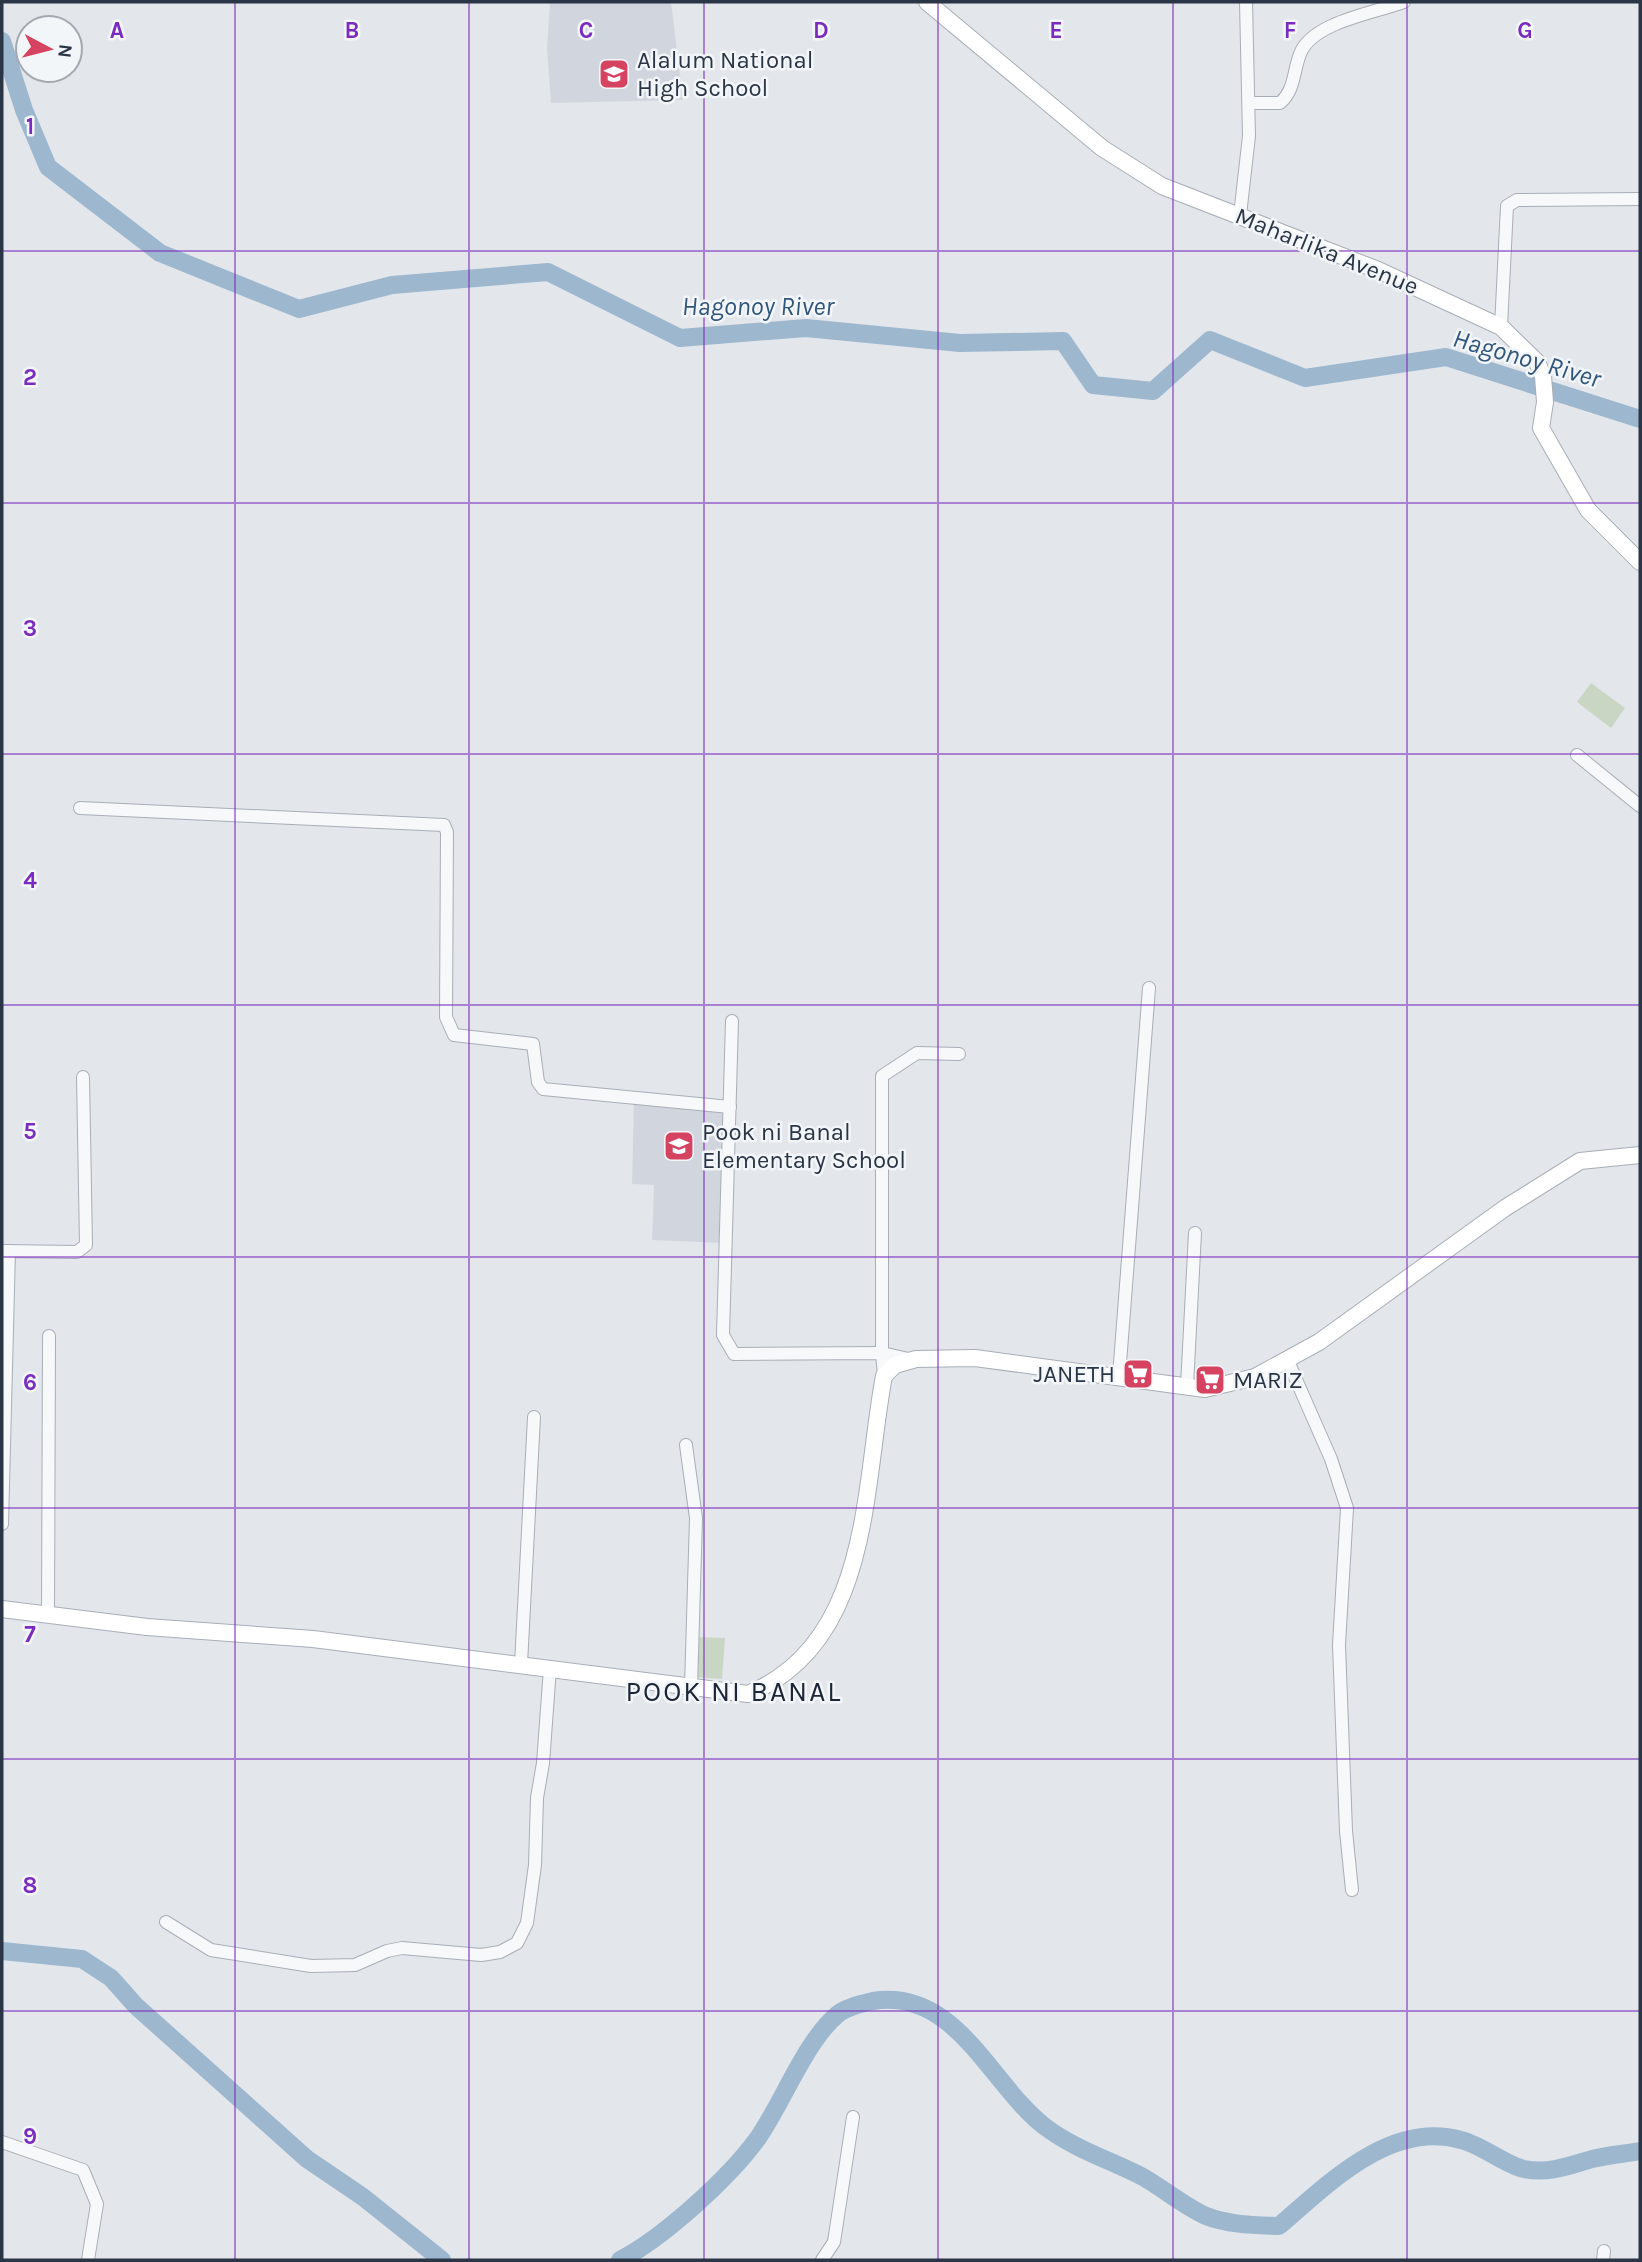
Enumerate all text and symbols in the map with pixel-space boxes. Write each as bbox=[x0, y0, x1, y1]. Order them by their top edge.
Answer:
north arrow bbox=[14, 14, 84, 84]
text: A bbox=[110, 17, 124, 44]
text: B bbox=[345, 17, 359, 44]
text: C bbox=[579, 17, 593, 44]
text: D bbox=[813, 17, 829, 44]
text: E bbox=[1049, 17, 1063, 44]
text: F bbox=[1284, 17, 1296, 44]
text: G bbox=[1517, 17, 1533, 44]
text: N bbox=[53, 43, 77, 59]
place label: Alalum National High School bbox=[637, 46, 813, 102]
school or university icon: Alalum National High School bbox=[597, 57, 631, 91]
text: 1 bbox=[26, 113, 34, 140]
street label: Maharlika Avenue bbox=[1231, 201, 1423, 301]
water label: Hagonoy River bbox=[682, 291, 835, 322]
water label: Hagonoy River bbox=[1449, 323, 1606, 395]
text: 2 bbox=[23, 364, 37, 391]
text: 3 bbox=[23, 615, 37, 642]
text: 4 bbox=[23, 867, 37, 894]
text: 5 bbox=[23, 1118, 37, 1145]
place label: Pook ni Banal Elementary School bbox=[702, 1118, 906, 1174]
school or university icon: Pook ni Banal Elementary School bbox=[662, 1129, 696, 1163]
supermarket icon: JANETH bbox=[1121, 1357, 1155, 1391]
place label: JANETH bbox=[1034, 1360, 1115, 1388]
supermarket icon: MARIZ bbox=[1193, 1363, 1227, 1397]
place label: MARIZ bbox=[1233, 1366, 1303, 1394]
text: 6 bbox=[23, 1369, 37, 1396]
text: 7 bbox=[24, 1621, 36, 1648]
district label: POOK NI BANAL bbox=[626, 1675, 842, 1708]
text: 8 bbox=[23, 1872, 37, 1899]
text: 9 bbox=[23, 2123, 37, 2150]

